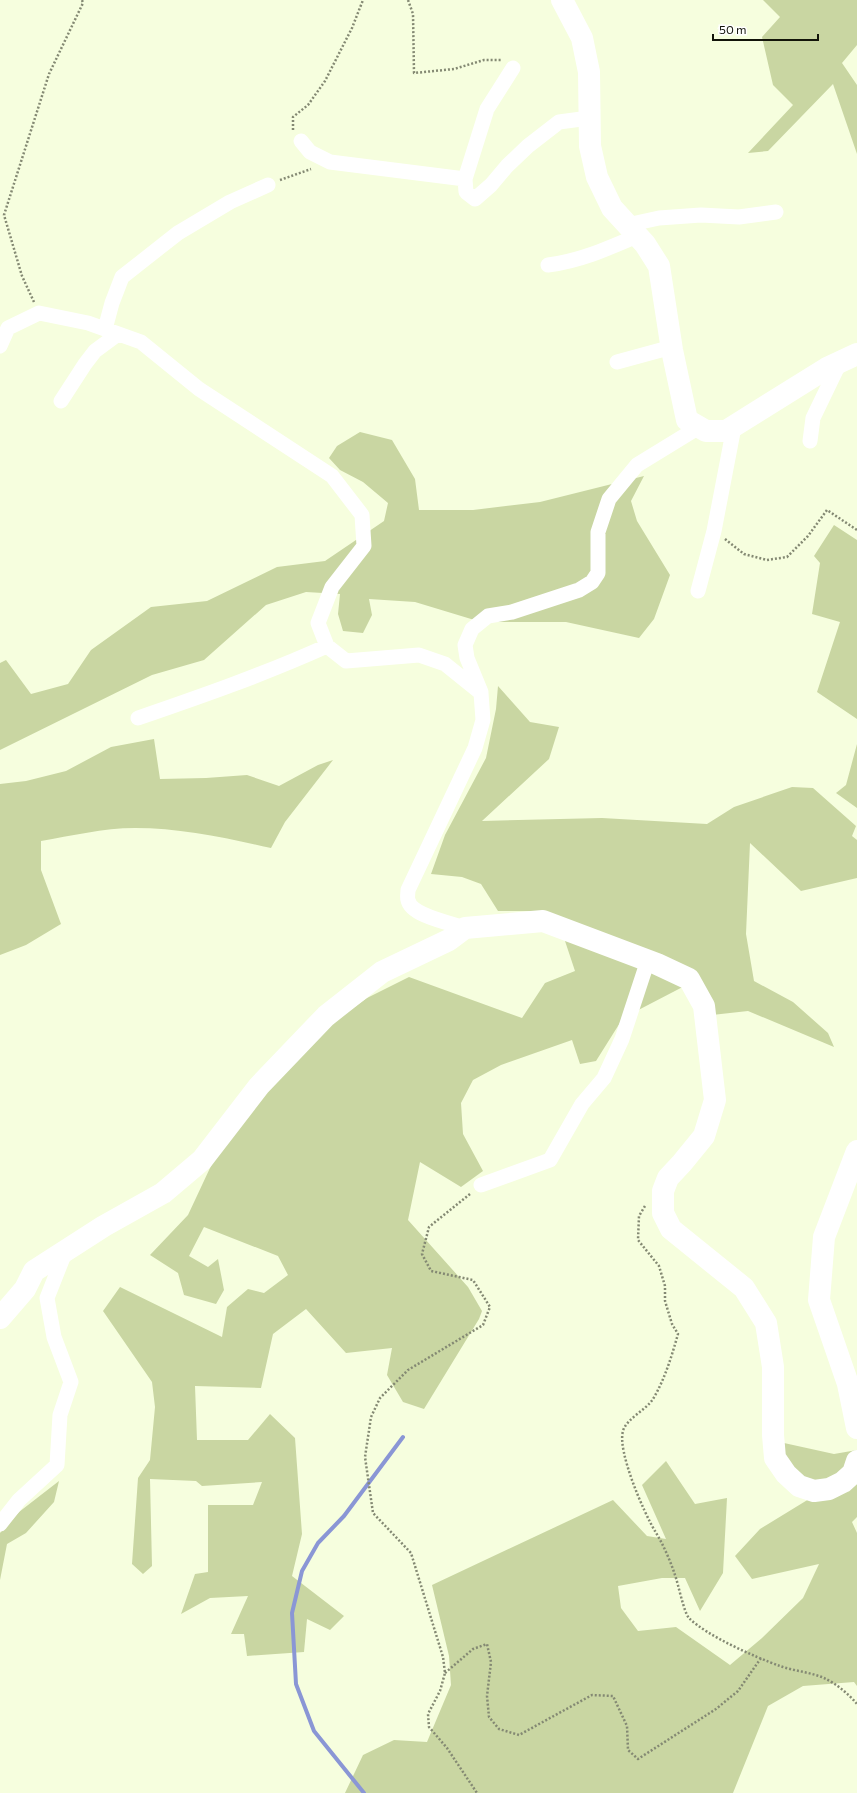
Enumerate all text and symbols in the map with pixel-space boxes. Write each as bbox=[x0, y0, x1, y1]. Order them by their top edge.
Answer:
scale bar bbox=[713, 16, 818, 42]
text: 50 m bbox=[719, 22, 747, 36]

